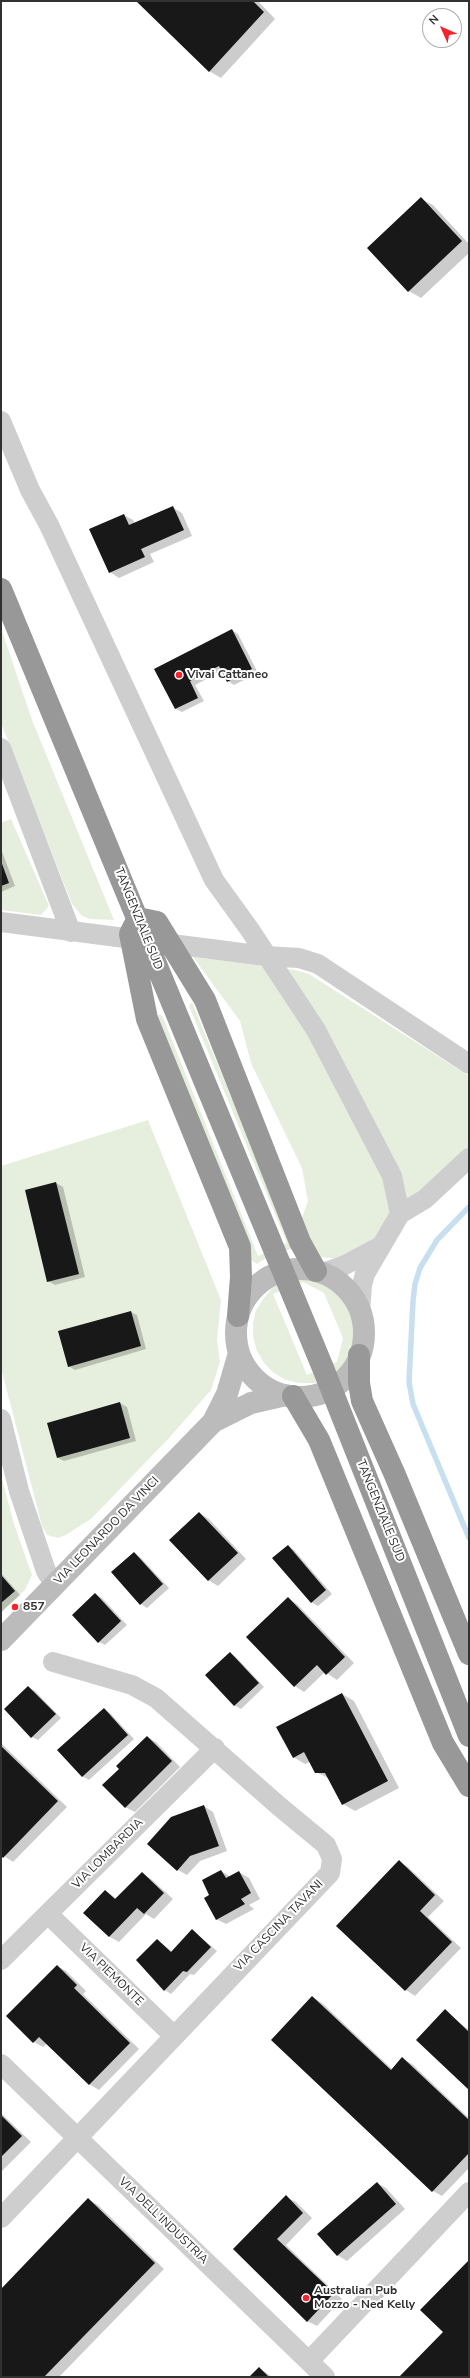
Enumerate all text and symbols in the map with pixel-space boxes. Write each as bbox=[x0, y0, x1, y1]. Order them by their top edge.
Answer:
north arrow bbox=[422, 8, 462, 48]
text: N bbox=[426, 12, 442, 28]
place label: Vivai Cattaneo bbox=[187, 668, 268, 682]
marker: Vivai Cattaneo bbox=[174, 670, 184, 680]
street label: TANGENZIALE SUD bbox=[111, 866, 165, 972]
street label: TANGENZIALE SUD bbox=[353, 1458, 407, 1564]
street label: VIA LEONARDO DA VINCI bbox=[52, 1474, 162, 1588]
place label: 857 bbox=[23, 1600, 45, 1614]
marker: 857 bbox=[10, 1602, 20, 1612]
street label: VIA LOMBARDIA bbox=[70, 1816, 146, 1892]
street label: VIA CASCINA TAVANI bbox=[232, 1877, 326, 1975]
street label: VIA PIEMONTE bbox=[76, 1941, 146, 2009]
street label: VIA DELL'INDUSTRIA bbox=[115, 2175, 211, 2267]
place label: Australian Pub Mozzo - Ned Kelly bbox=[314, 2284, 415, 2312]
marker: Australian Pub Mozzo - Ned Kelly bbox=[301, 2293, 311, 2303]

